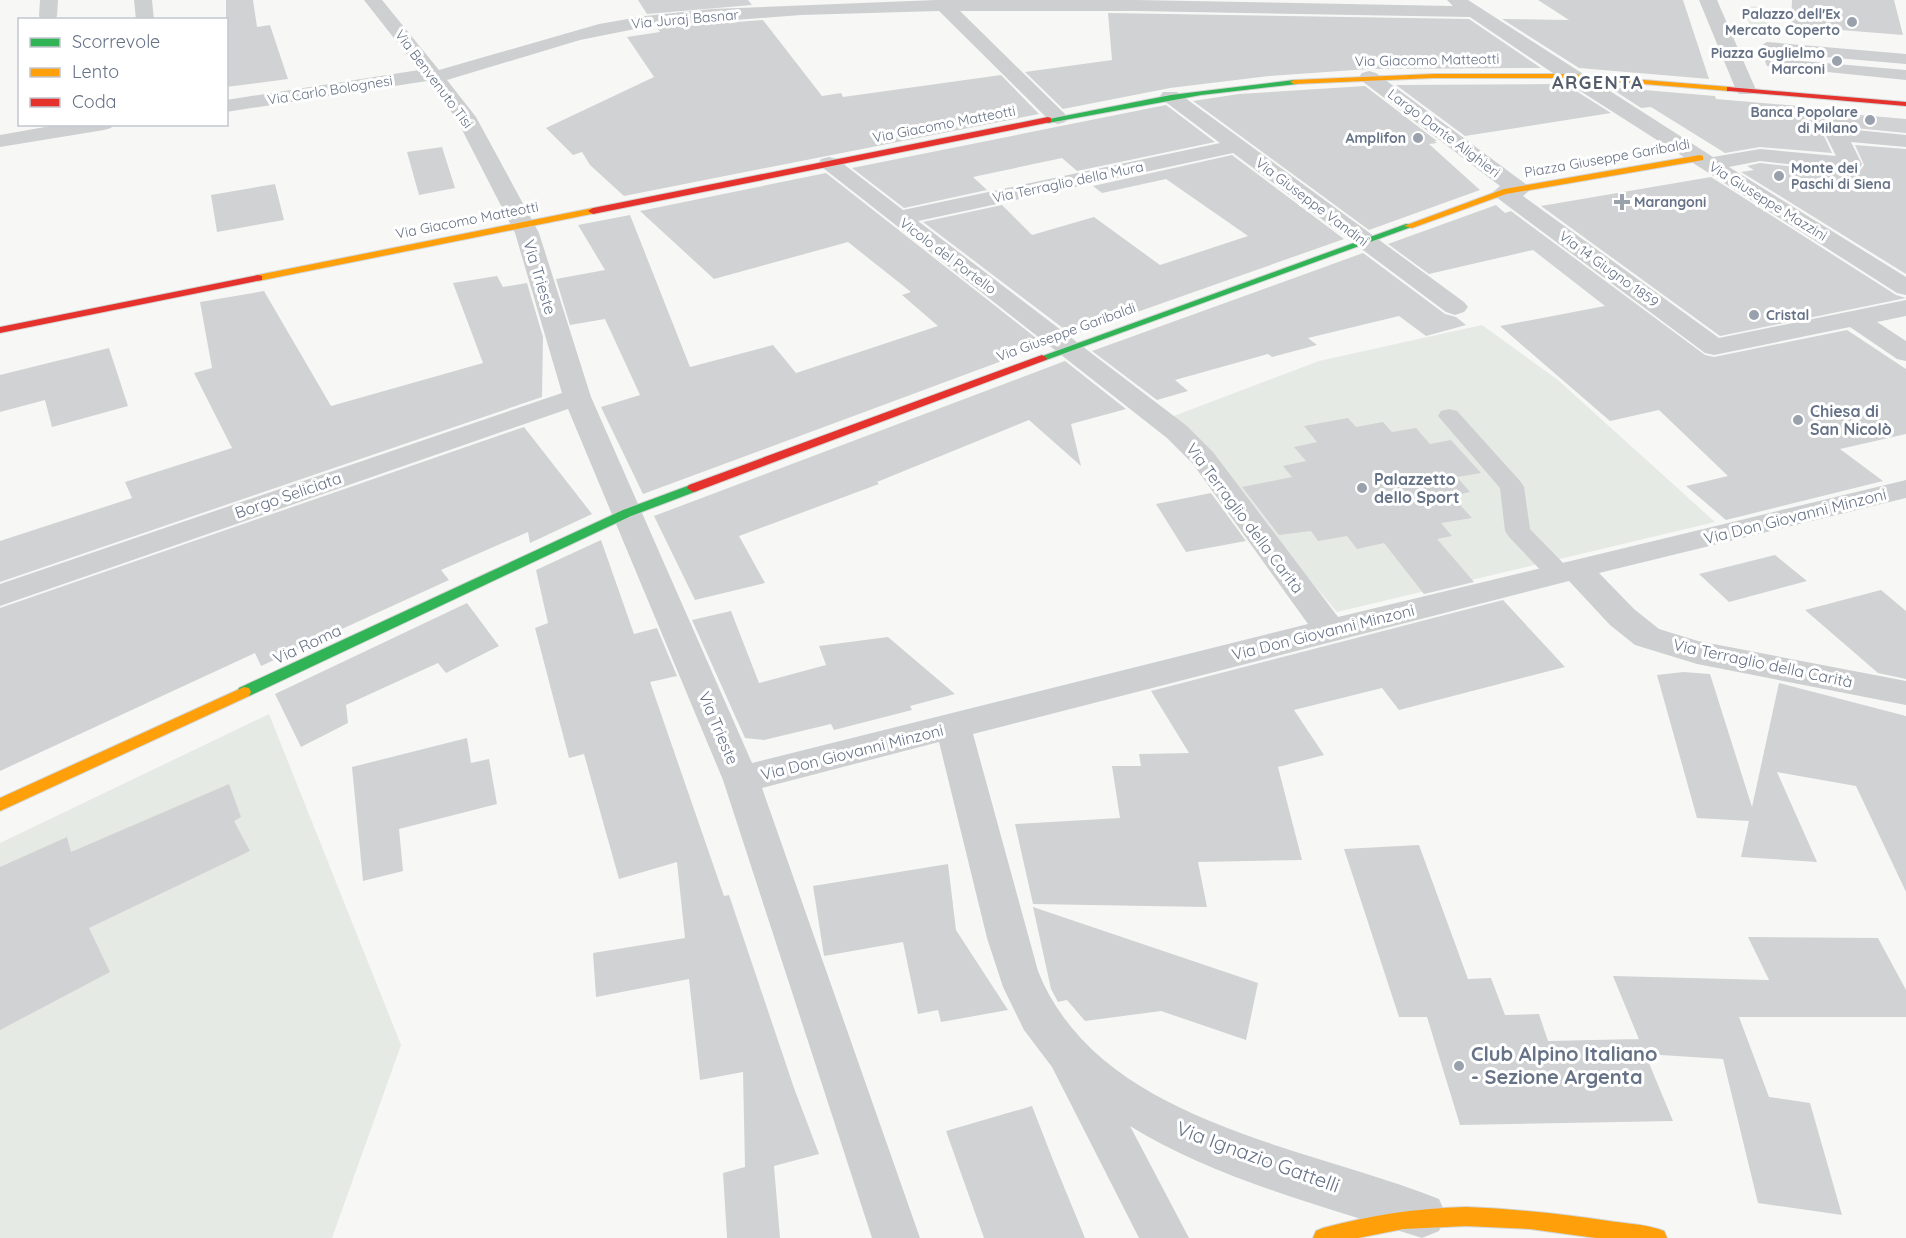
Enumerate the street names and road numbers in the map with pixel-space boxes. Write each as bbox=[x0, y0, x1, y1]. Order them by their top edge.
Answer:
street label: Via Juraj Basnar bbox=[630, 5, 740, 33]
street label: Via Benvenuto Tisi bbox=[391, 26, 477, 132]
street label: Via Giacomo Matteotti bbox=[1354, 50, 1500, 70]
street label: Via Carlo Bolognesi bbox=[266, 71, 394, 109]
street label: Largo Dante Alighieri bbox=[1384, 85, 1504, 181]
street label: Via Giacomo Matteotti bbox=[871, 101, 1017, 147]
street label: Piazza Giuseppe Garibaldi bbox=[1523, 135, 1691, 181]
street label: Via Giuseppe Vandini bbox=[1252, 154, 1372, 250]
street label: Via Terraglio della Mura bbox=[991, 157, 1145, 207]
street label: Via Giuseppe Mazzini bbox=[1706, 157, 1830, 245]
street label: Via Giacomo Matteotti bbox=[394, 197, 540, 243]
street label: Vicolo del Portello bbox=[896, 214, 1000, 298]
street label: Via 14 Giugno 1859 bbox=[1556, 227, 1662, 311]
street label: Via Trieste bbox=[519, 237, 561, 317]
street label: Via Giuseppe Garibaldi bbox=[994, 298, 1138, 366]
street label: Via Terraglio della Carità bbox=[1182, 439, 1308, 597]
street label: Borgo Seliciata bbox=[232, 467, 344, 523]
street label: Via Don Giovanni Minzoni bbox=[1702, 484, 1888, 548]
street label: Via Don Giovanni Minzoni bbox=[1230, 600, 1416, 664]
street label: Via Roma bbox=[270, 620, 344, 668]
street label: Via Terraglio della Carità bbox=[1671, 634, 1855, 692]
street label: Via Trieste bbox=[695, 688, 743, 768]
street label: Via Don Giovanni Minzoni bbox=[759, 720, 945, 784]
street label: Via Ignazio Gattelli bbox=[1173, 1115, 1343, 1198]

